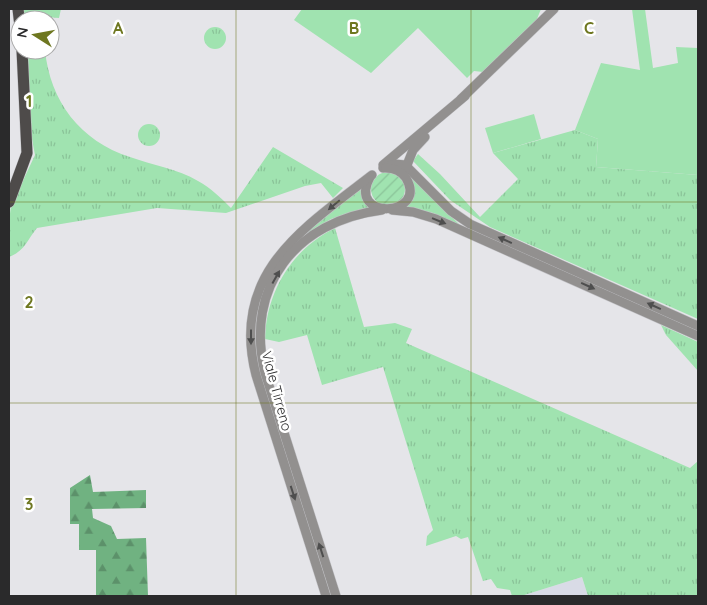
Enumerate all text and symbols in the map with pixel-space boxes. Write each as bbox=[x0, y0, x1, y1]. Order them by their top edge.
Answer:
north arrow bbox=[10, 10, 60, 60]
text: A bbox=[113, 18, 124, 38]
text: B bbox=[349, 18, 359, 38]
text: C bbox=[584, 18, 594, 38]
text: N bbox=[12, 26, 32, 39]
text: 1 bbox=[26, 91, 32, 111]
one-way arrow bbox=[328, 199, 340, 211]
one-way arrow bbox=[432, 217, 446, 225]
one-way arrow bbox=[498, 236, 512, 244]
one-way arrow bbox=[271, 270, 280, 283]
one-way arrow bbox=[581, 283, 595, 291]
text: 2 bbox=[24, 292, 34, 312]
one-way arrow bbox=[647, 301, 661, 309]
one-way arrow bbox=[247, 329, 255, 345]
street label: Viale Tirreno bbox=[258, 349, 296, 433]
one-way arrow bbox=[289, 486, 297, 501]
text: 3 bbox=[25, 494, 33, 514]
one-way arrow bbox=[317, 542, 325, 557]

